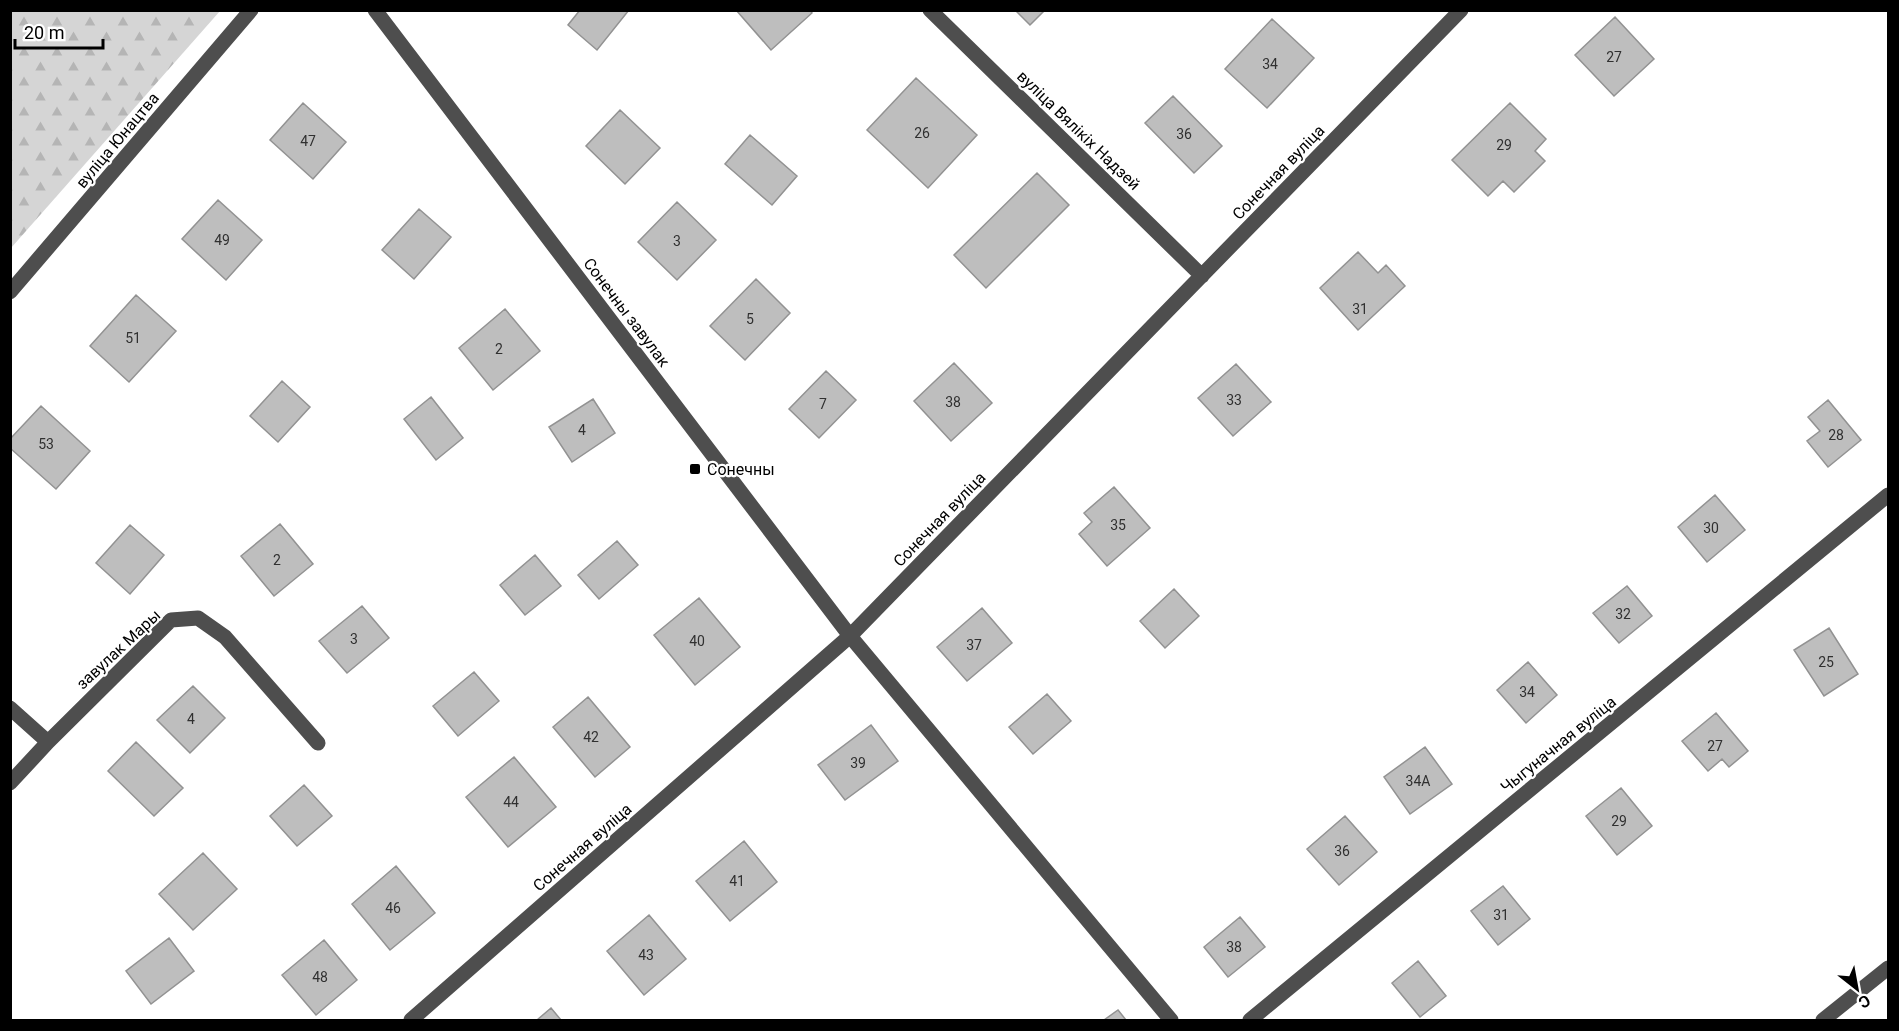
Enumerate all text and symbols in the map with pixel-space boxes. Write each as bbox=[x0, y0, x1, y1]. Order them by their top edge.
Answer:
scale bar bbox=[15, 12, 104, 50]
text: 20 m bbox=[24, 22, 64, 43]
house number: 27 bbox=[1606, 49, 1622, 65]
house number: 34 bbox=[1262, 56, 1278, 72]
street label: вуліца Вялікіх Надзей bbox=[1013, 67, 1144, 194]
street label: вуліца Юнацтва bbox=[72, 89, 163, 192]
street label: Сонечная вуліца bbox=[1228, 121, 1328, 224]
house number: 26 bbox=[914, 125, 930, 141]
house number: 36 bbox=[1176, 126, 1192, 142]
house number: 47 bbox=[300, 133, 316, 149]
house number: 29 bbox=[1496, 137, 1512, 153]
house number: 49 bbox=[214, 232, 230, 248]
house number: 3 bbox=[673, 233, 681, 249]
street label: Сонечны завулак bbox=[580, 254, 674, 371]
house number: 31 bbox=[1352, 301, 1368, 317]
house number: 5 bbox=[746, 311, 754, 327]
house number: 51 bbox=[125, 330, 141, 346]
house number: 2 bbox=[495, 341, 503, 357]
house number: 33 bbox=[1226, 392, 1242, 408]
house number: 38 bbox=[945, 394, 961, 410]
house number: 7 bbox=[819, 396, 827, 412]
house number: 4 bbox=[578, 422, 586, 438]
house number: 28 bbox=[1828, 427, 1844, 443]
house number: 53 bbox=[38, 436, 54, 452]
place label: Сонечны bbox=[707, 460, 775, 479]
marker: Сонечны bbox=[688, 462, 702, 476]
street label: Сонечная вуліца bbox=[889, 468, 989, 571]
house number: 35 bbox=[1110, 517, 1126, 533]
house number: 30 bbox=[1703, 520, 1719, 536]
house number: 2 bbox=[273, 552, 281, 568]
street label: завулак Мары bbox=[72, 606, 164, 693]
house number: 32 bbox=[1615, 606, 1631, 622]
house number: 3 bbox=[350, 631, 358, 647]
house number: 40 bbox=[689, 633, 705, 649]
house number: 37 bbox=[966, 637, 982, 653]
house number: 25 bbox=[1818, 654, 1834, 670]
house number: 34 bbox=[1519, 684, 1535, 700]
street label: Чыгуначная вуліца bbox=[1497, 692, 1620, 797]
house number: 4 bbox=[187, 711, 195, 727]
house number: 42 bbox=[583, 729, 599, 745]
house number: 27 bbox=[1707, 738, 1723, 754]
house number: 39 bbox=[850, 755, 866, 771]
house number: 34А bbox=[1406, 773, 1430, 789]
house number: 44 bbox=[503, 794, 519, 810]
street label: Сонечная вуліца bbox=[529, 799, 635, 895]
house number: 29 bbox=[1611, 813, 1627, 829]
house number: 36 bbox=[1334, 843, 1350, 859]
house number: 41 bbox=[729, 873, 745, 889]
house number: 46 bbox=[385, 900, 401, 916]
house number: 31 bbox=[1493, 907, 1509, 923]
house number: 38 bbox=[1226, 939, 1242, 955]
house number: 43 bbox=[638, 947, 654, 963]
north arrow bbox=[1827, 959, 1887, 1019]
house number: 48 bbox=[312, 969, 328, 985]
text: С bbox=[1855, 991, 1874, 1012]

